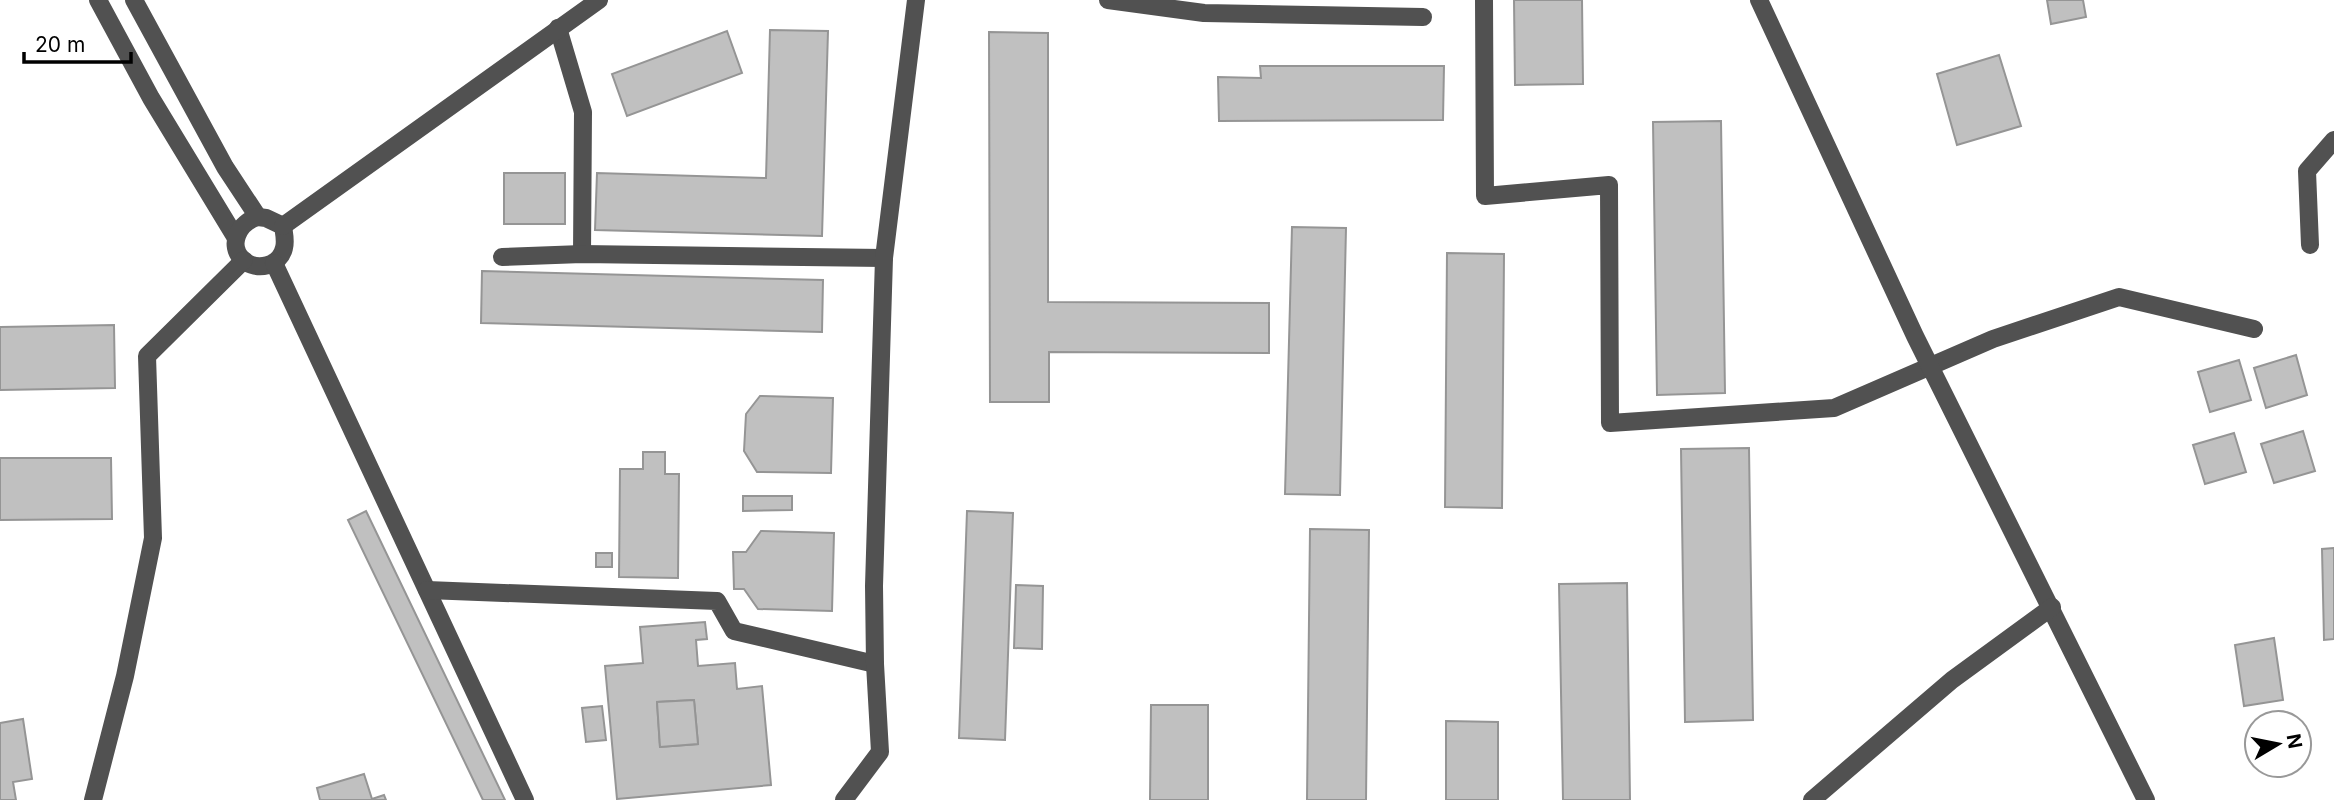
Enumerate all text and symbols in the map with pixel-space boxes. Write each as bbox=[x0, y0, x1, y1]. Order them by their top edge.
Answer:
scale bar bbox=[24, 21, 131, 65]
text: 20 m bbox=[35, 32, 85, 57]
north arrow bbox=[2243, 709, 2313, 779]
text: N bbox=[2282, 732, 2307, 750]

